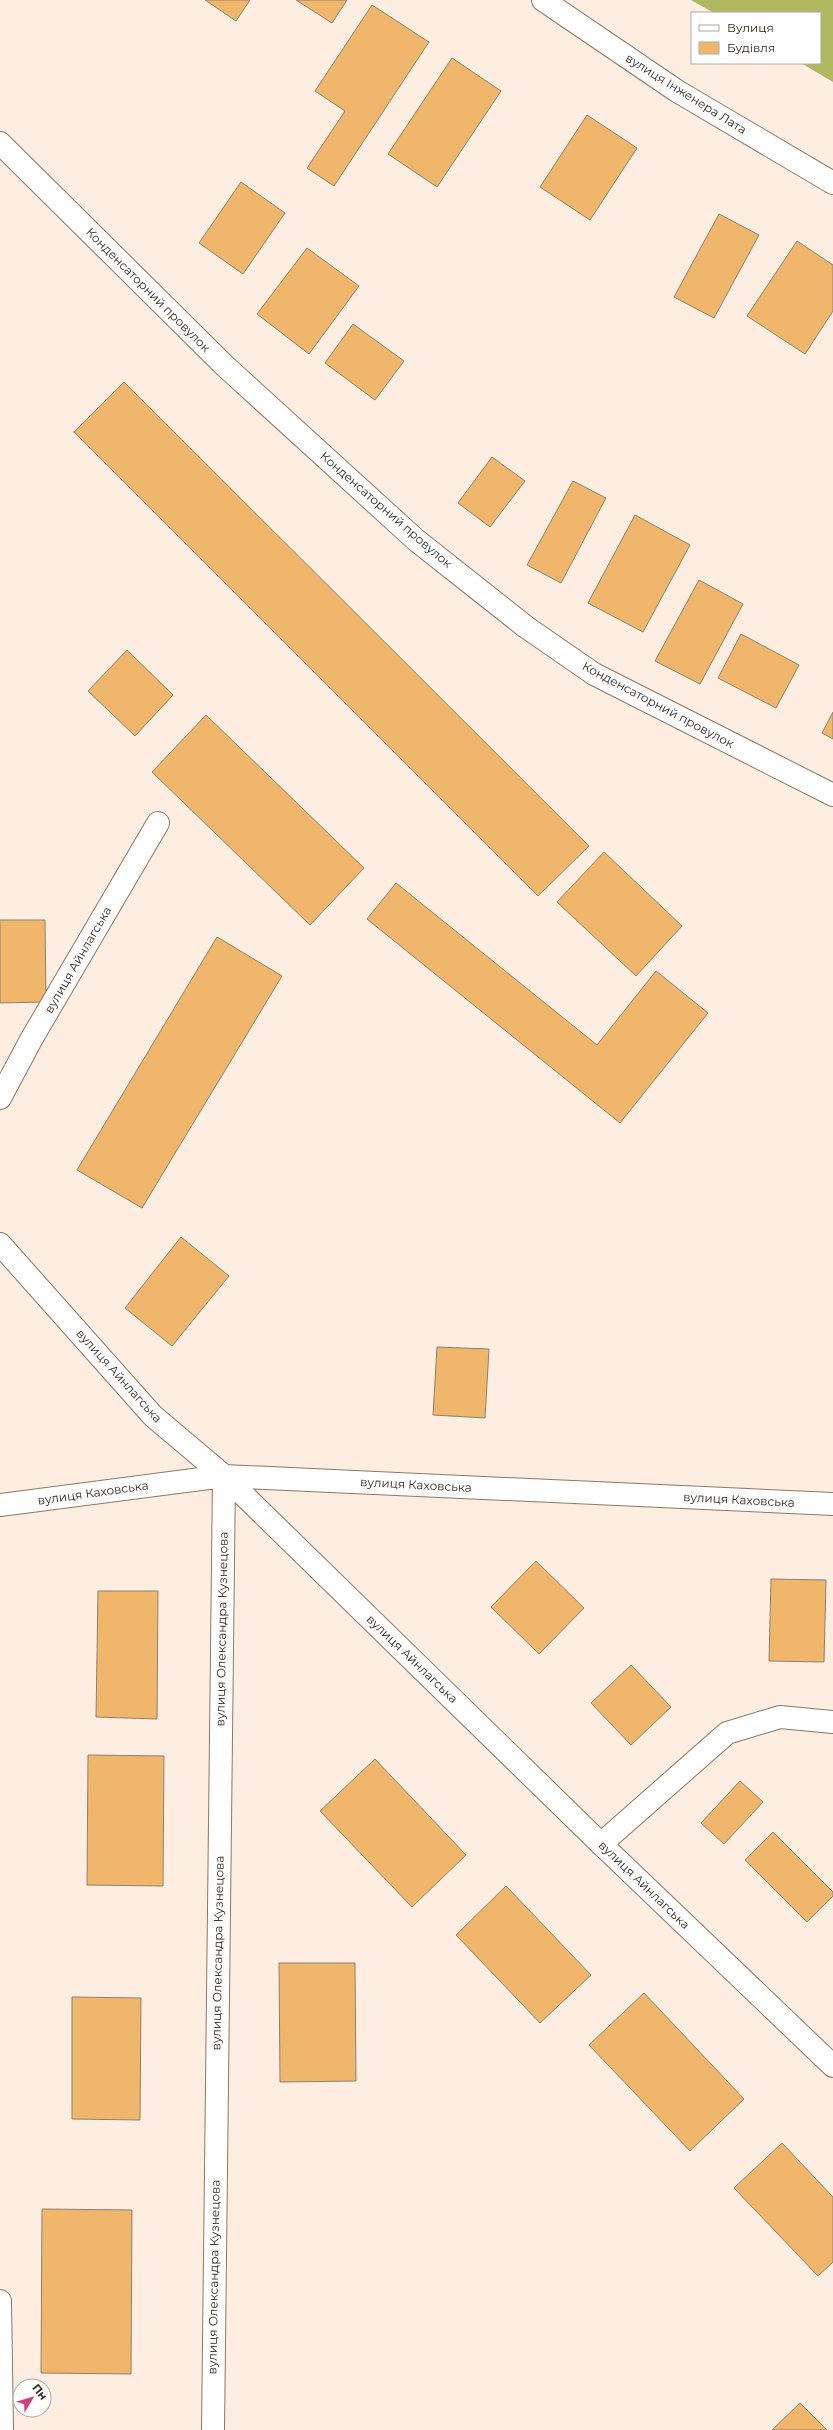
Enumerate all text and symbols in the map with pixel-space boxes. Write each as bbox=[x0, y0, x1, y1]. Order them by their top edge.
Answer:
legend bbox=[691, 12, 821, 64]
text: Вулиця bbox=[727, 20, 774, 35]
text: Будівля bbox=[727, 40, 775, 55]
street label: вулиця Інженера Лата bbox=[623, 50, 750, 137]
street label: Конденсаторний провулок bbox=[83, 224, 214, 355]
street label: Конденсаторний провулок bbox=[317, 448, 455, 571]
street label: Конденсаторний провулок bbox=[580, 658, 737, 751]
street label: вулиця Айнлагська bbox=[41, 904, 114, 1016]
street label: вулиця Айнлагська bbox=[73, 1326, 165, 1426]
street label: вулиця Каховська bbox=[360, 1474, 472, 1495]
street label: вулиця Каховська bbox=[37, 1477, 149, 1508]
street label: вулиця Каховська bbox=[683, 1489, 795, 1510]
street label: вулиця Олександра Кузнецова bbox=[212, 1531, 231, 1727]
street label: вулиця Айнлагська bbox=[364, 1611, 461, 1706]
street label: вулиця Айнлагська bbox=[596, 1837, 693, 1932]
street label: вулиця Олександра Кузнецова bbox=[208, 1855, 227, 2051]
street label: вулиця Олександра Кузнецова bbox=[204, 2179, 223, 2375]
north arrow bbox=[12, 2378, 52, 2418]
text: Пн bbox=[29, 2381, 50, 2403]

